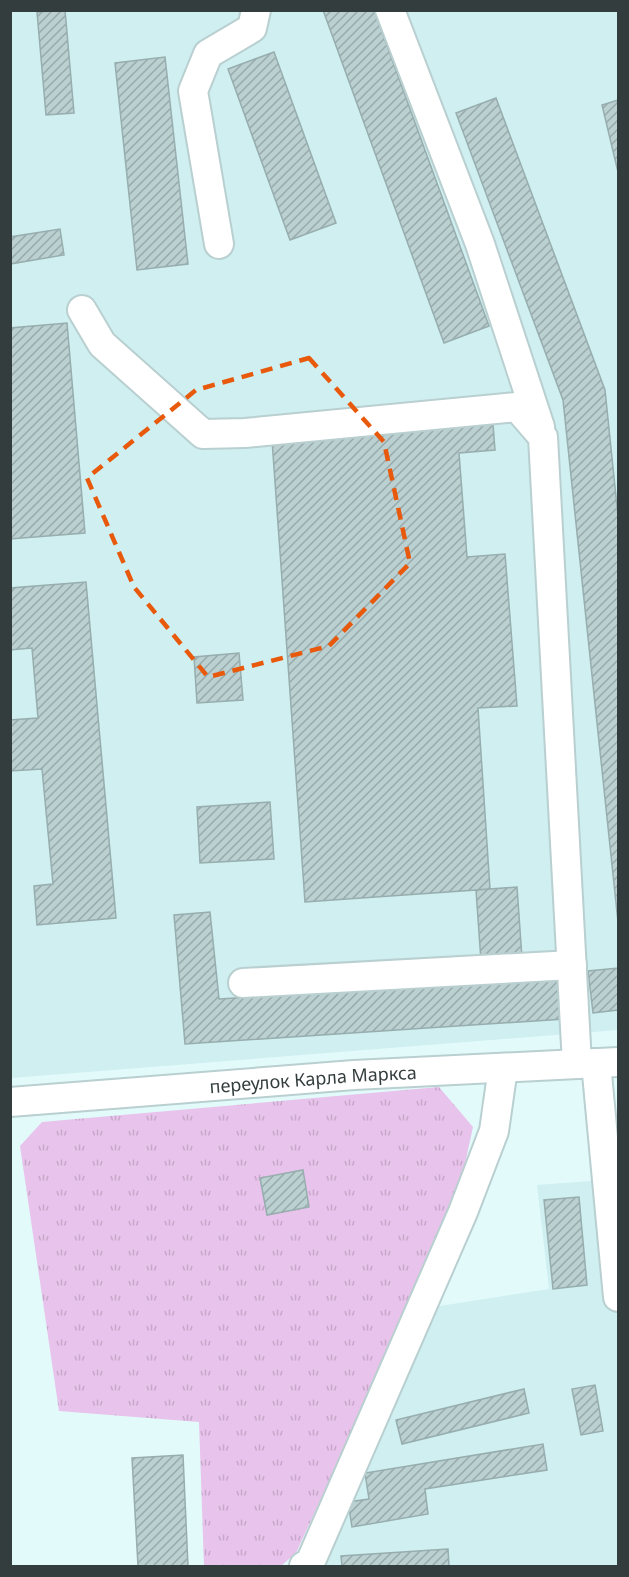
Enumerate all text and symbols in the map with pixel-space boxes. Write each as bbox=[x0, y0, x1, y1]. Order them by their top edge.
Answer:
street label: переулок Карла Маркса bbox=[209, 1060, 417, 1098]

